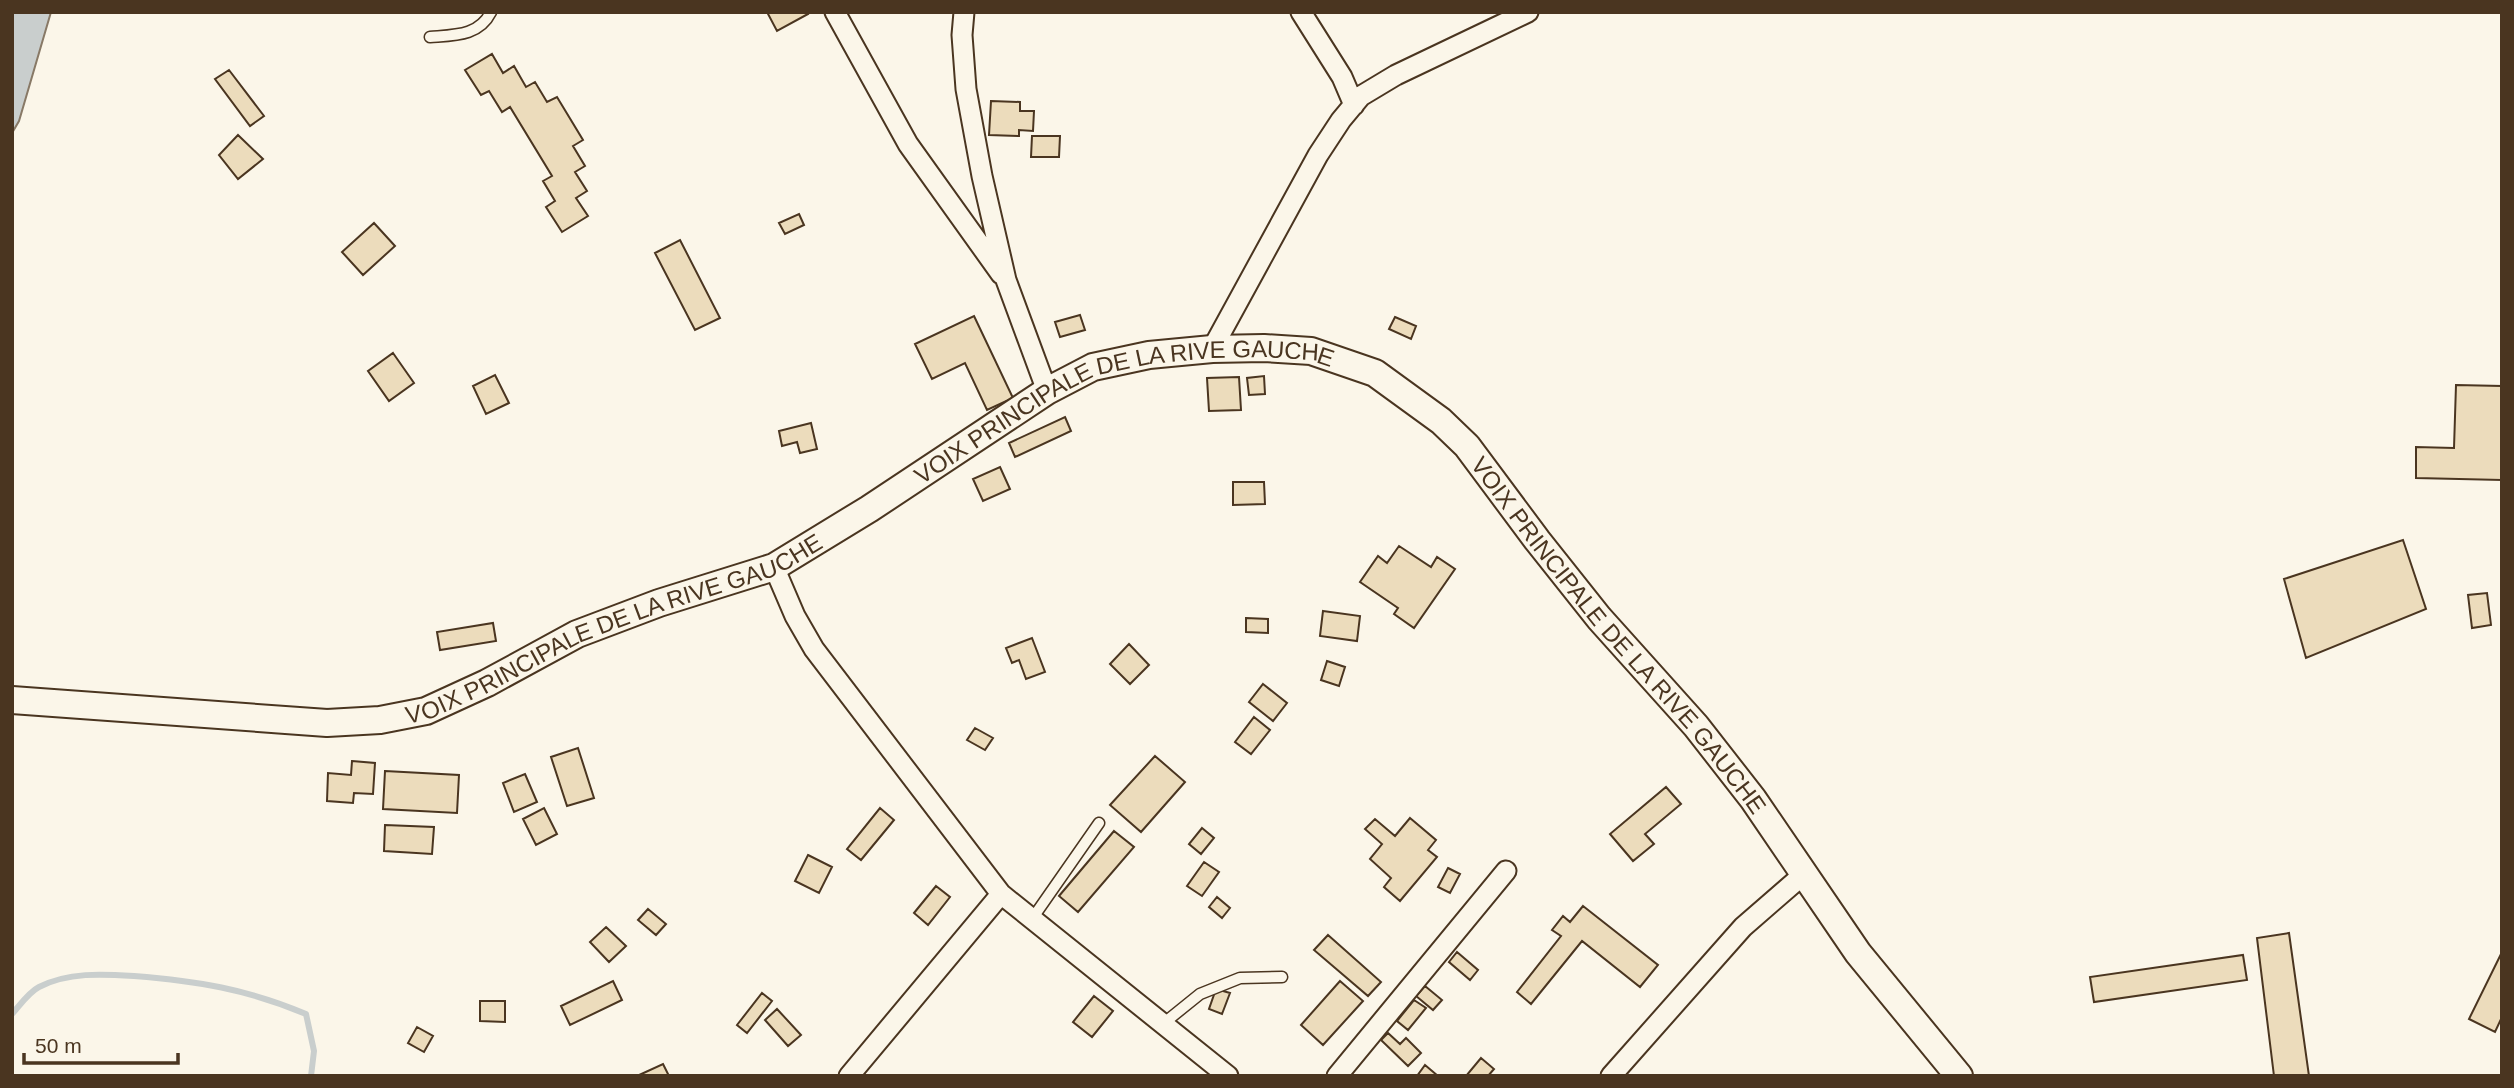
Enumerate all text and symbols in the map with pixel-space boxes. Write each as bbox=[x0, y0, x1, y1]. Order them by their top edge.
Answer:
street label: VOIX PRINCIPALE DE LA RIVE GAUCHE bbox=[909, 334, 1338, 489]
street label: VOIX PRINCIPALE DE LA RIVE GAUCHE bbox=[1466, 451, 1772, 818]
street label: VOIX PRINCIPALE DE LA RIVE GAUCHE bbox=[403, 528, 827, 728]
scale bar bbox=[24, 1021, 178, 1066]
text: 50 m bbox=[35, 1034, 82, 1057]

